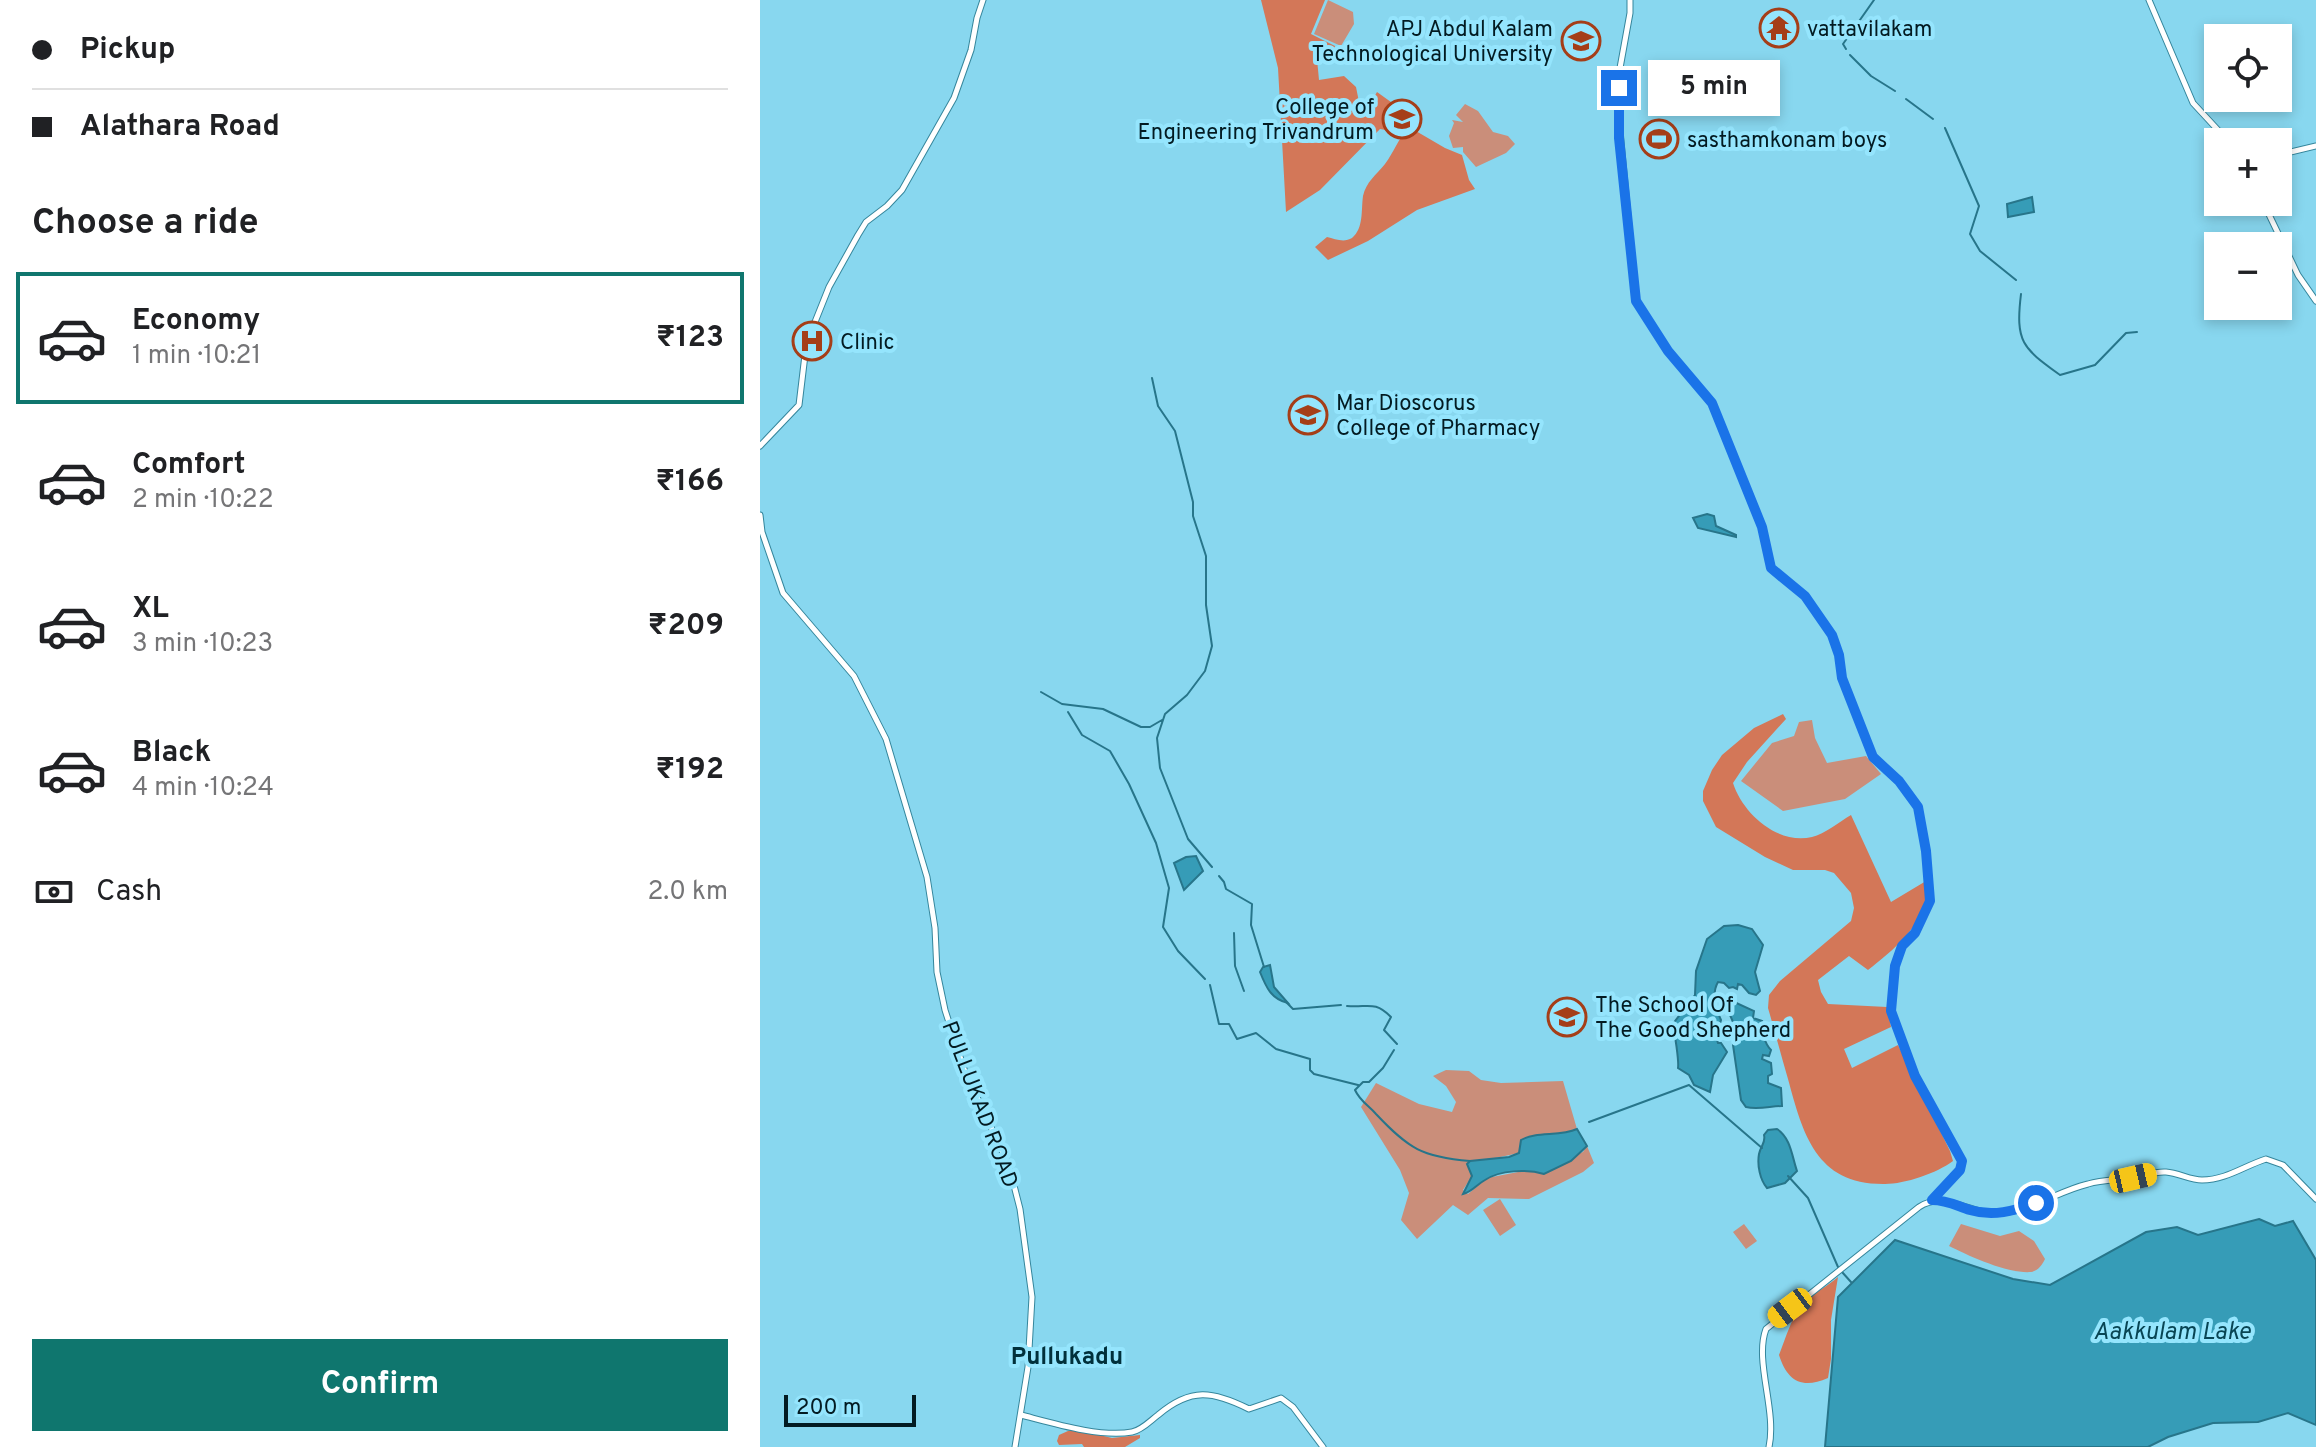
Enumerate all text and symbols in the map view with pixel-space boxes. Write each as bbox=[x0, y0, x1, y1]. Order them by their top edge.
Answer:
temple icon: vattavilakam bbox=[1758, 7, 1800, 49]
place label: APJ Abdul Kalam Technological University bbox=[1311, 17, 1553, 69]
place label: vattavilakam bbox=[1807, 17, 1933, 44]
school or university icon: APJ Abdul Kalam Technological University bbox=[1560, 20, 1602, 62]
map controls bbox=[2204, 24, 2292, 320]
button: locate bbox=[2204, 24, 2292, 112]
text: Pickup bbox=[80, 32, 175, 69]
callout: 5 min bbox=[1647, 60, 1779, 116]
route end bbox=[1601, 70, 1637, 106]
text: 5 min bbox=[1680, 71, 1748, 104]
place label: College of Engineering Trivandrum bbox=[1138, 95, 1374, 147]
school or university icon: College of Engineering Trivandrum bbox=[1381, 98, 1423, 140]
text: Alathara Road bbox=[80, 109, 280, 146]
sports icon: sasthamkonam boys bbox=[1638, 118, 1680, 160]
place label: sasthamkonam boys bbox=[1687, 128, 1887, 155]
button: + bbox=[2204, 128, 2292, 216]
text: Choose a ride bbox=[32, 201, 258, 247]
button: − bbox=[2204, 232, 2292, 320]
icon: car bbox=[36, 302, 108, 374]
text: Economy bbox=[132, 303, 260, 340]
text: ₹123 bbox=[656, 320, 724, 357]
hospital icon: Clinic bbox=[791, 320, 833, 362]
place label: Clinic bbox=[840, 330, 895, 357]
text: 1 min · 10:21 bbox=[132, 340, 261, 373]
place label: Mar Dioscorus College of Pharmacy bbox=[1336, 391, 1540, 443]
school or university icon: Mar Dioscorus College of Pharmacy bbox=[1287, 394, 1329, 436]
icon: car bbox=[36, 446, 108, 518]
text: Comfort bbox=[132, 447, 245, 484]
text: ₹166 bbox=[655, 464, 724, 501]
text: 2 min · 10:22 bbox=[132, 484, 274, 517]
icon: car bbox=[36, 590, 108, 662]
text: XL bbox=[132, 591, 169, 628]
text: ₹209 bbox=[648, 608, 724, 645]
text: 3 min · 10:23 bbox=[132, 628, 273, 661]
icon: car bbox=[36, 734, 108, 806]
text: Black bbox=[132, 735, 211, 772]
text: ₹192 bbox=[656, 752, 724, 789]
text: 4 min · 10:24 bbox=[132, 772, 274, 805]
icon: cash bbox=[32, 870, 76, 914]
text: Cash bbox=[96, 874, 162, 911]
text: 2.0 km bbox=[647, 876, 728, 909]
place label: The School Of The Good Shepherd bbox=[1595, 993, 1791, 1045]
school or university icon: The School Of The Good Shepherd bbox=[1546, 996, 1588, 1038]
street label: PULLUKAD ROAD bbox=[934, 1018, 1023, 1192]
car bbox=[2107, 1161, 2159, 1195]
route start bbox=[2018, 1185, 2054, 1221]
car bbox=[1764, 1284, 1816, 1332]
water label: Aakkulam Lake bbox=[2093, 1318, 2251, 1348]
button: Confirm bbox=[32, 1339, 728, 1431]
district label: Pullukadu bbox=[1011, 1343, 1123, 1373]
scale bar bbox=[784, 1391, 916, 1427]
text: 200 m bbox=[796, 1395, 861, 1422]

